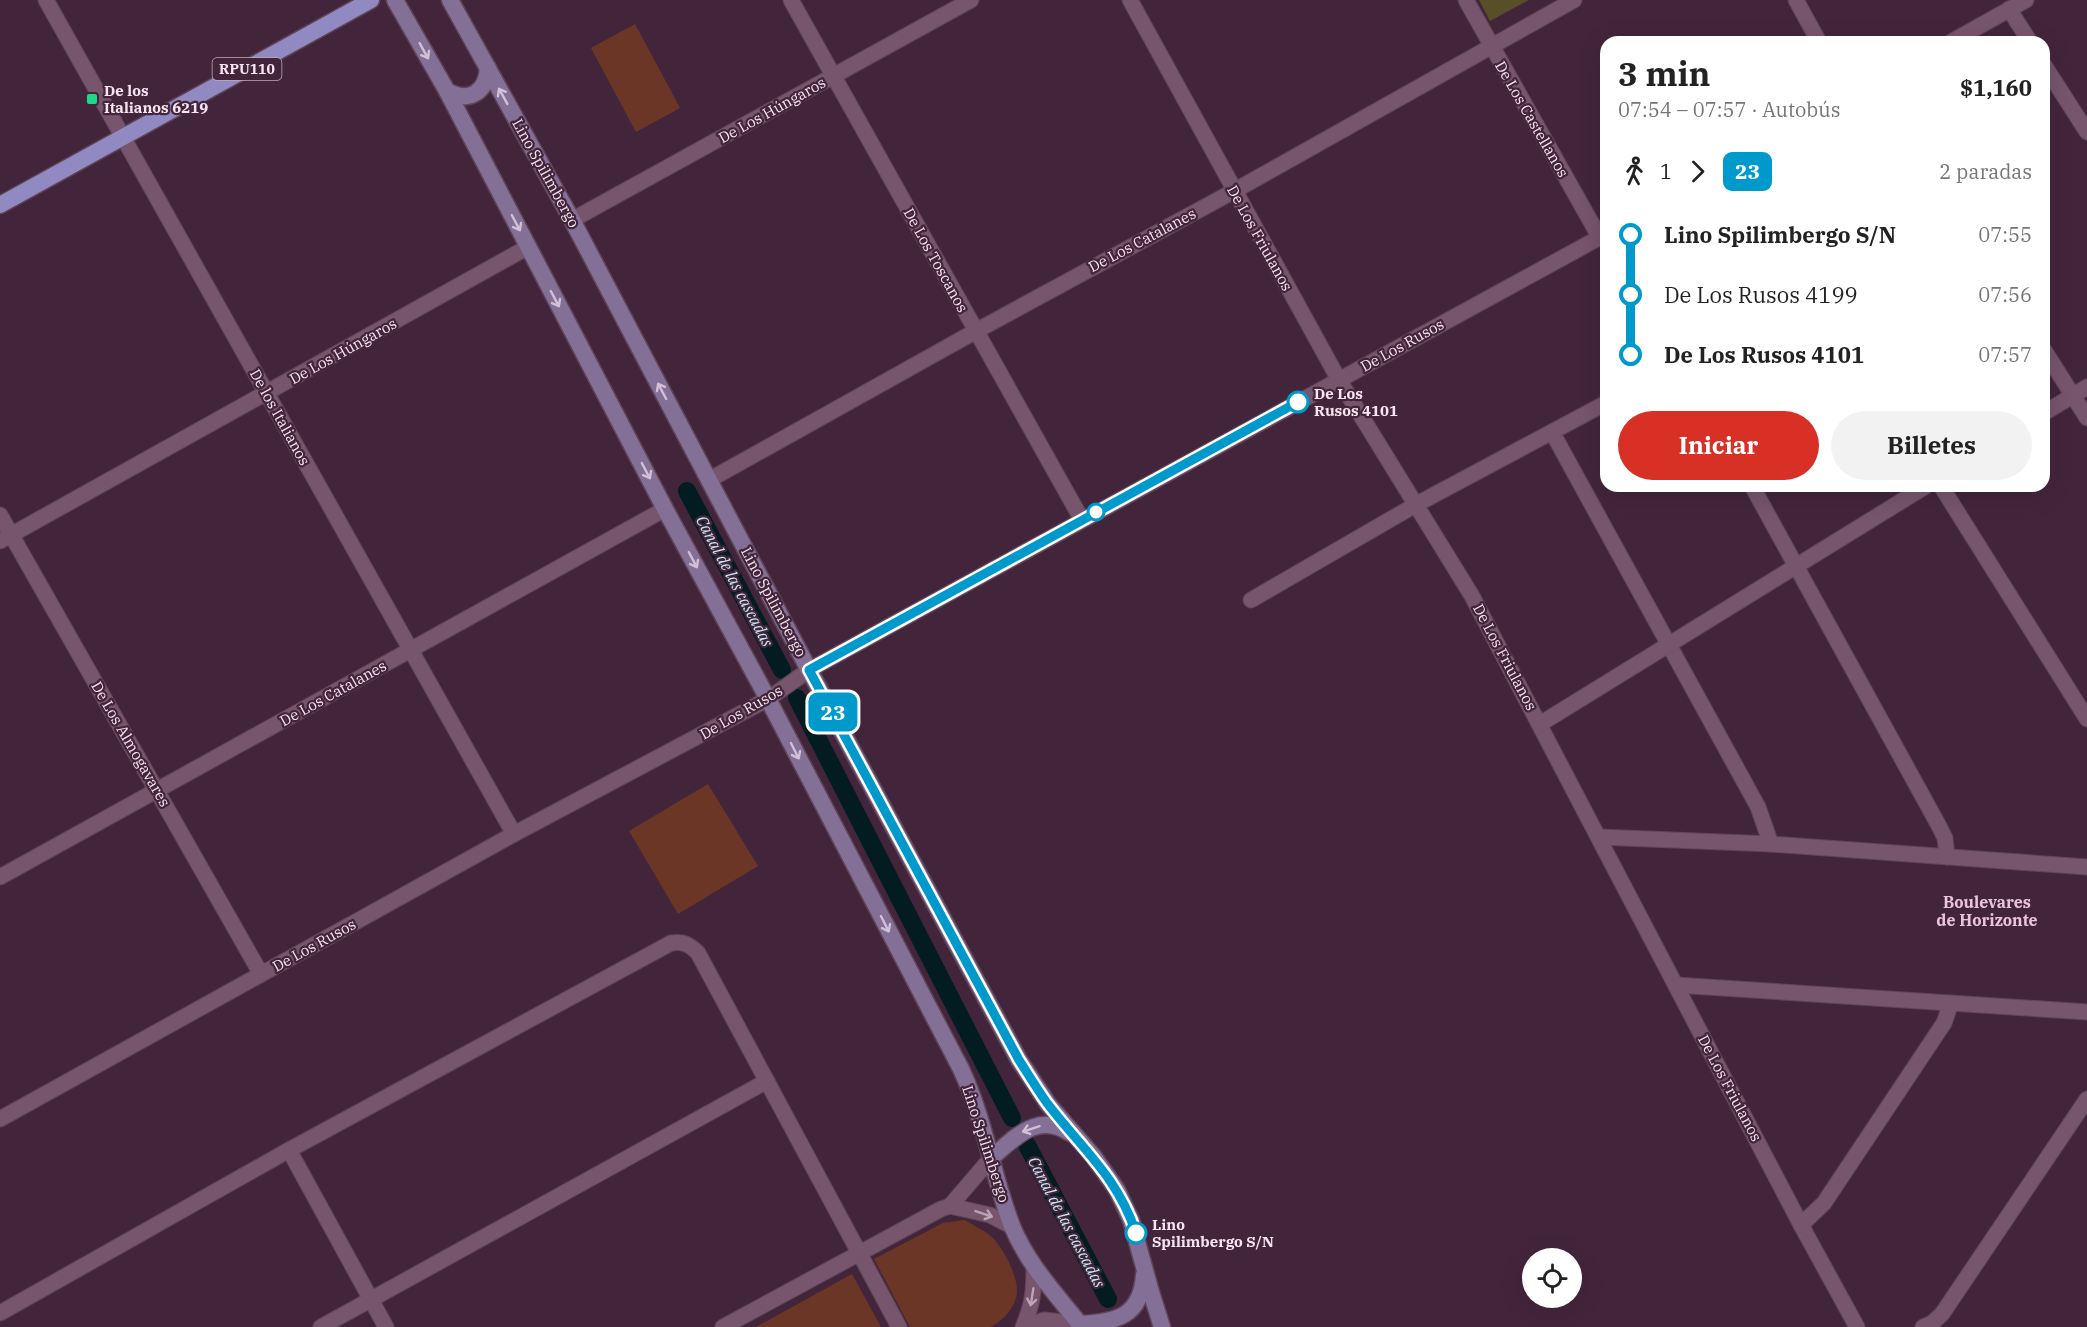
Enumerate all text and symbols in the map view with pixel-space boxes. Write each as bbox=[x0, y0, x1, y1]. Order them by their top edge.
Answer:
one-way arrow bbox=[418, 42, 430, 59]
text: 3 min bbox=[1618, 52, 1710, 95]
street label: De Los Castellanos bbox=[1491, 57, 1573, 181]
road number: RPU110 bbox=[212, 58, 282, 80]
street label: De Los Húngaros bbox=[715, 73, 829, 147]
text: $1,160 bbox=[1960, 73, 2032, 102]
place label: De los Italianos 6219 bbox=[104, 81, 208, 117]
one-way arrow bbox=[497, 88, 509, 105]
marker: De los Italianos 6219 bbox=[85, 92, 99, 106]
text: 07:54 – 07:57 · Autobús bbox=[1618, 96, 1840, 123]
street label: Lino Spilimbergo bbox=[508, 115, 584, 231]
icon: walk bbox=[1618, 155, 1651, 188]
icon: forward bbox=[1681, 155, 1714, 188]
text: 23 bbox=[1735, 157, 1760, 185]
text: 1 bbox=[1660, 158, 1672, 185]
text: 2 paradas bbox=[1939, 158, 2032, 185]
street label: De Los Friulanos bbox=[1223, 182, 1297, 294]
street label: De Los Toscanos bbox=[899, 204, 973, 316]
street label: De Los Catalanes bbox=[1085, 204, 1199, 276]
one-way arrow bbox=[510, 214, 522, 232]
text: Lino Spilimbergo S/N bbox=[1664, 220, 1896, 249]
text: 07:55 bbox=[1978, 221, 2032, 248]
text: De Los Rusos 4199 bbox=[1664, 280, 1858, 309]
text: 07:56 bbox=[1978, 281, 2032, 308]
one-way arrow bbox=[550, 289, 561, 307]
street label: De Los Húngaros bbox=[286, 314, 400, 388]
street label: De Los Rusos bbox=[1357, 314, 1447, 376]
text: De Los Rusos 4101 bbox=[1664, 340, 1864, 369]
text: 07:57 bbox=[1978, 341, 2032, 368]
street label: De los Italianos bbox=[246, 365, 314, 469]
one-way arrow bbox=[656, 382, 668, 400]
place label: De Los Rusos 4101 bbox=[1314, 384, 1398, 420]
marker: De Los Rusos 4101 bbox=[1287, 391, 1309, 413]
button: Iniciar bbox=[1618, 411, 1819, 480]
button: Billetes bbox=[1831, 411, 2032, 480]
one-way arrow bbox=[641, 462, 652, 480]
unlabelled marker bbox=[1087, 503, 1105, 521]
water label: Canal de las cascadas bbox=[692, 512, 778, 650]
street label: Lino Spilimbergo bbox=[737, 544, 811, 660]
one-way arrow bbox=[687, 551, 699, 568]
street label: De Los Friulanos bbox=[1469, 600, 1541, 714]
street label: De Los Catalanes bbox=[276, 656, 390, 730]
street label: De Los Almogavares bbox=[87, 678, 175, 810]
street label: De Los Rusos bbox=[696, 681, 786, 743]
line badge: 23 bbox=[806, 692, 860, 732]
text: 23 bbox=[820, 698, 846, 726]
one-way arrow bbox=[789, 742, 801, 759]
district label: Boulevares de Horizonte bbox=[1936, 892, 2038, 930]
street label: De Los Rusos bbox=[269, 914, 359, 976]
one-way arrow bbox=[880, 915, 891, 933]
street label: De Los Friulanos bbox=[1694, 1031, 1766, 1145]
street label: Lino Spilimbergo bbox=[958, 1083, 1014, 1205]
one-way arrow bbox=[1022, 1124, 1041, 1135]
water label: Canal de las cascadas bbox=[1024, 1153, 1110, 1291]
one-way arrow bbox=[975, 1209, 994, 1220]
place label: Lino Spilimbergo S/N bbox=[1152, 1215, 1274, 1251]
marker: Lino Spilimbergo S/N bbox=[1125, 1222, 1147, 1244]
map controls bbox=[1522, 1248, 1582, 1308]
button: locate bbox=[1522, 1248, 1582, 1308]
one-way arrow bbox=[1027, 1287, 1038, 1306]

